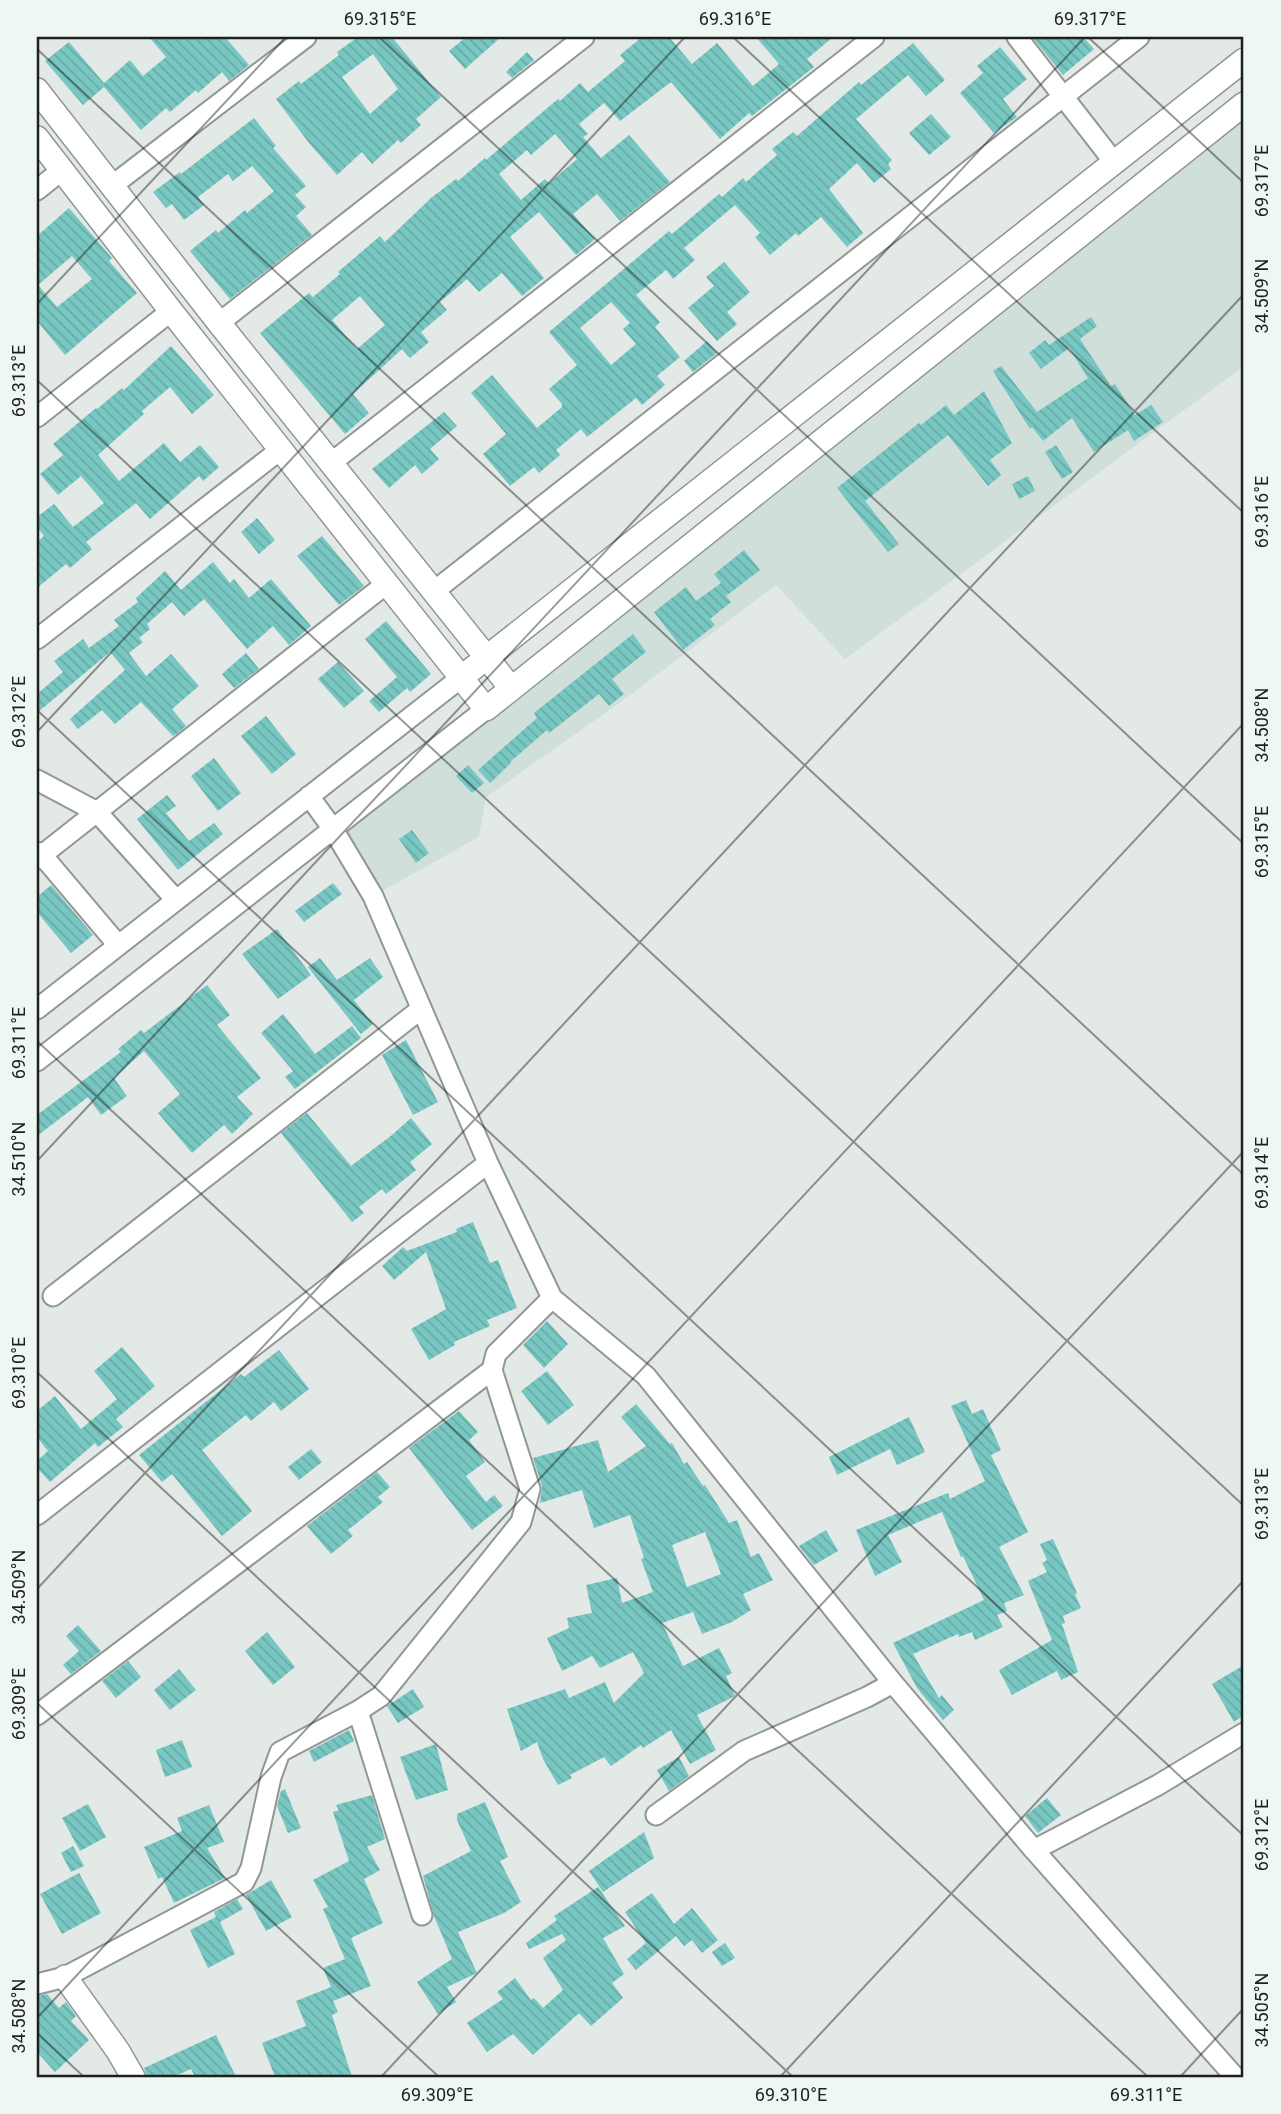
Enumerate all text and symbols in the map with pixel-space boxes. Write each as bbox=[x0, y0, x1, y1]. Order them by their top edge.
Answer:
text: 69.315°E bbox=[344, 8, 416, 29]
text: 69.316°E bbox=[699, 8, 771, 29]
text: 69.317°E bbox=[1054, 8, 1126, 29]
text: 69.317°E bbox=[1251, 145, 1272, 217]
text: 34.509°N bbox=[1251, 259, 1272, 333]
text: 69.313°E bbox=[8, 345, 29, 417]
text: 69.316°E bbox=[1251, 476, 1272, 548]
text: 69.312°E bbox=[8, 676, 29, 748]
text: 34.508°N bbox=[1251, 688, 1272, 762]
text: 69.315°E bbox=[1251, 806, 1272, 878]
text: 69.311°E bbox=[8, 1007, 29, 1079]
text: 34.510°N bbox=[8, 1122, 29, 1196]
text: 69.314°E bbox=[1251, 1137, 1272, 1209]
text: 69.310°E bbox=[8, 1337, 29, 1409]
text: 69.313°E bbox=[1251, 1468, 1272, 1540]
text: 34.509°N bbox=[8, 1550, 29, 1624]
text: 69.309°E bbox=[8, 1668, 29, 1740]
text: 69.312°E bbox=[1251, 1799, 1272, 1871]
text: 34.505°N bbox=[1251, 1973, 1272, 2047]
text: 34.508°N bbox=[8, 1979, 29, 2053]
text: 69.309°E bbox=[401, 2084, 473, 2105]
text: 69.310°E bbox=[755, 2084, 827, 2105]
text: 69.311°E bbox=[1110, 2084, 1182, 2105]

